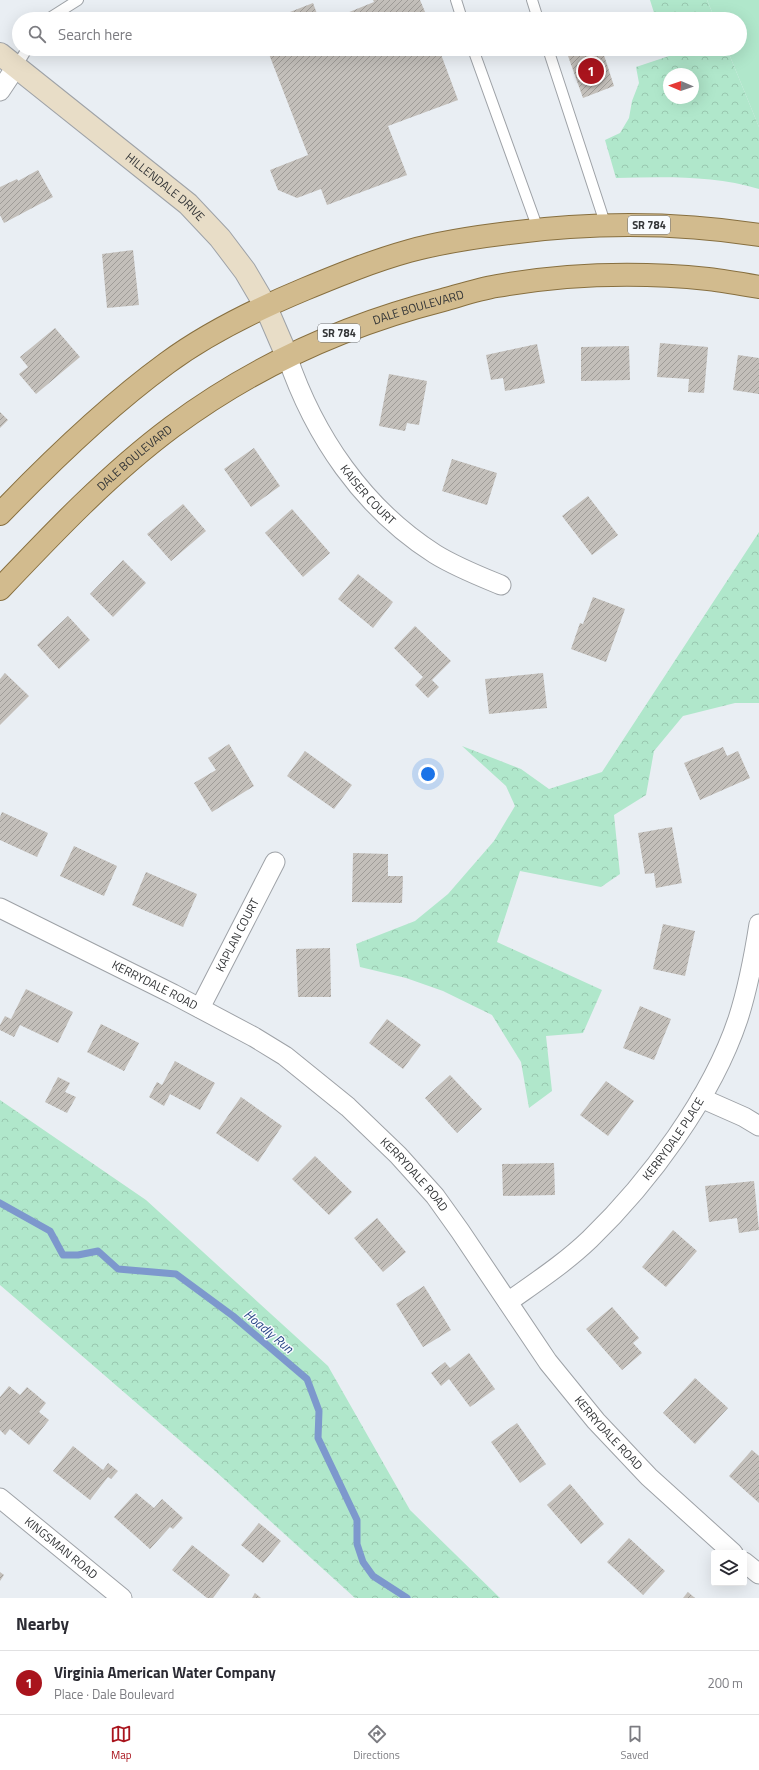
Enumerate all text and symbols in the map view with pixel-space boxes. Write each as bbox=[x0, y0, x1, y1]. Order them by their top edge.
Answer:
search box bbox=[12, 12, 747, 56]
icon: search bbox=[26, 23, 48, 45]
text: Search here bbox=[58, 23, 132, 46]
pin: 1 bbox=[578, 56, 604, 86]
north arrow bbox=[663, 68, 699, 104]
street label: HILLENDALE DRIVE bbox=[121, 148, 210, 226]
road number: SR 784 bbox=[628, 216, 670, 234]
street label: DALE BOULEVARD bbox=[370, 284, 466, 329]
road number: SR 784 bbox=[318, 324, 360, 342]
street label: DALE BOULEVARD bbox=[92, 420, 176, 495]
street label: KAISER COURT bbox=[336, 460, 401, 530]
your location bbox=[418, 764, 438, 784]
street label: KAPLAN COURT bbox=[210, 894, 264, 975]
street label: KERRYDALE ROAD bbox=[109, 955, 202, 1015]
street label: KERRYDALE PLACE bbox=[637, 1093, 709, 1184]
street label: KERRYDALE ROAD bbox=[376, 1133, 453, 1216]
water label: Hoadly Run bbox=[240, 1304, 299, 1358]
street label: KERRYDALE ROAD bbox=[570, 1391, 648, 1474]
street label: KINGSMAN ROAD bbox=[21, 1512, 102, 1584]
map controls bbox=[711, 1550, 747, 1586]
button: layers bbox=[711, 1550, 747, 1586]
text: Nearby bbox=[16, 1611, 69, 1637]
text: Virginia American Water Company bbox=[54, 1661, 276, 1684]
text: 1 bbox=[25, 1673, 33, 1693]
text: 200 m bbox=[707, 1673, 743, 1693]
text: Place · Dale Boulevard bbox=[54, 1684, 174, 1704]
tab: Map bbox=[110, 1723, 132, 1763]
tab: Directions bbox=[353, 1723, 400, 1763]
tab: Saved bbox=[621, 1723, 649, 1763]

